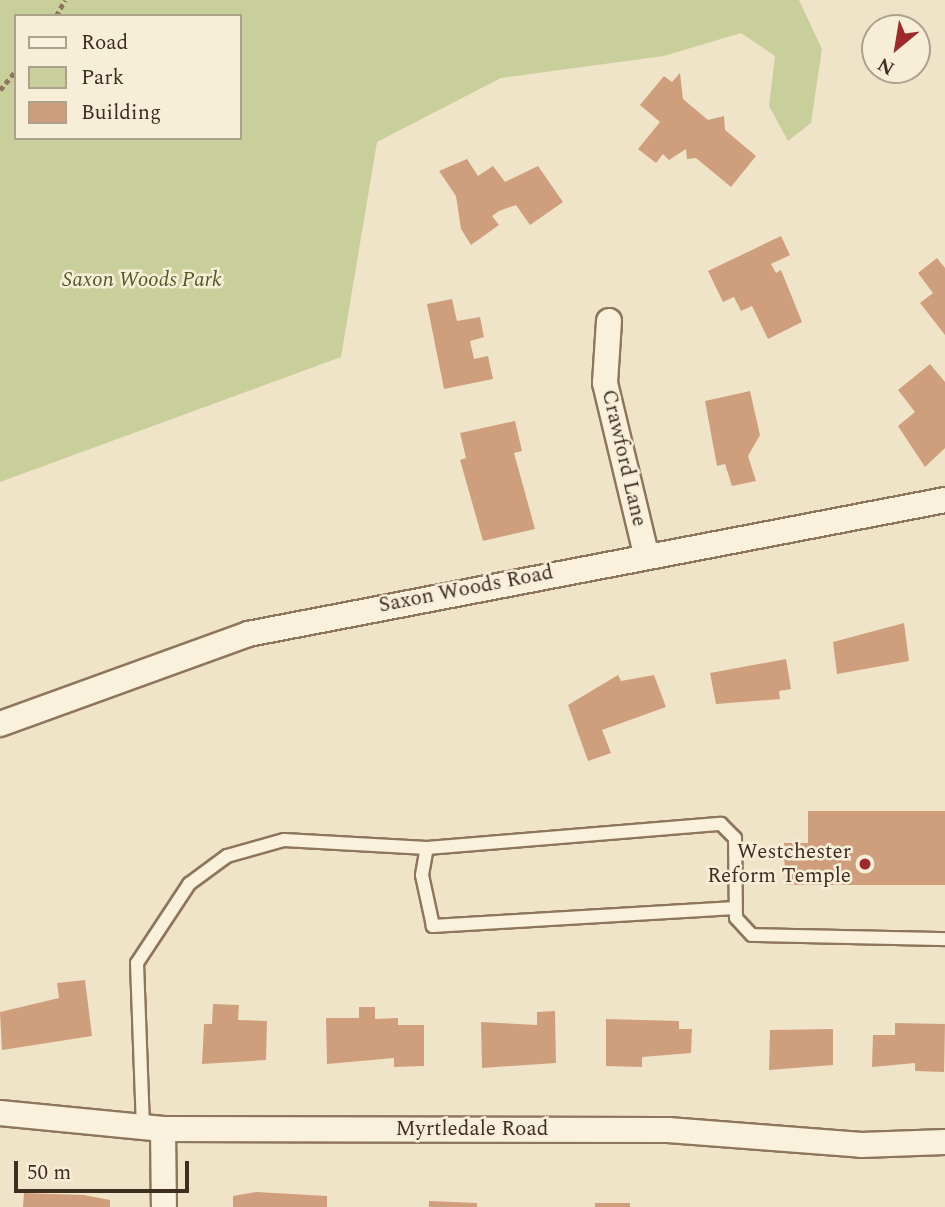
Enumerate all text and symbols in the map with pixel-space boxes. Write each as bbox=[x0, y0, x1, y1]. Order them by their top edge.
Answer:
legend bbox=[14, 14, 242, 140]
north arrow bbox=[861, 14, 931, 84]
text: Road bbox=[81, 27, 128, 59]
text: N bbox=[872, 49, 900, 82]
text: Park bbox=[81, 62, 124, 94]
text: Building bbox=[81, 97, 161, 129]
park label: Saxon Woods Park bbox=[62, 267, 222, 293]
street label: Crawford Lane bbox=[596, 387, 652, 529]
street label: Saxon Woods Road bbox=[377, 560, 555, 618]
place label: Westchester Reform Temple bbox=[707, 839, 851, 889]
marker: Westchester Reform Temple bbox=[857, 856, 873, 872]
street label: Myrtledale Road bbox=[395, 1116, 549, 1142]
scale bar bbox=[18, 1148, 192, 1192]
text: 50 m bbox=[27, 1157, 71, 1189]

